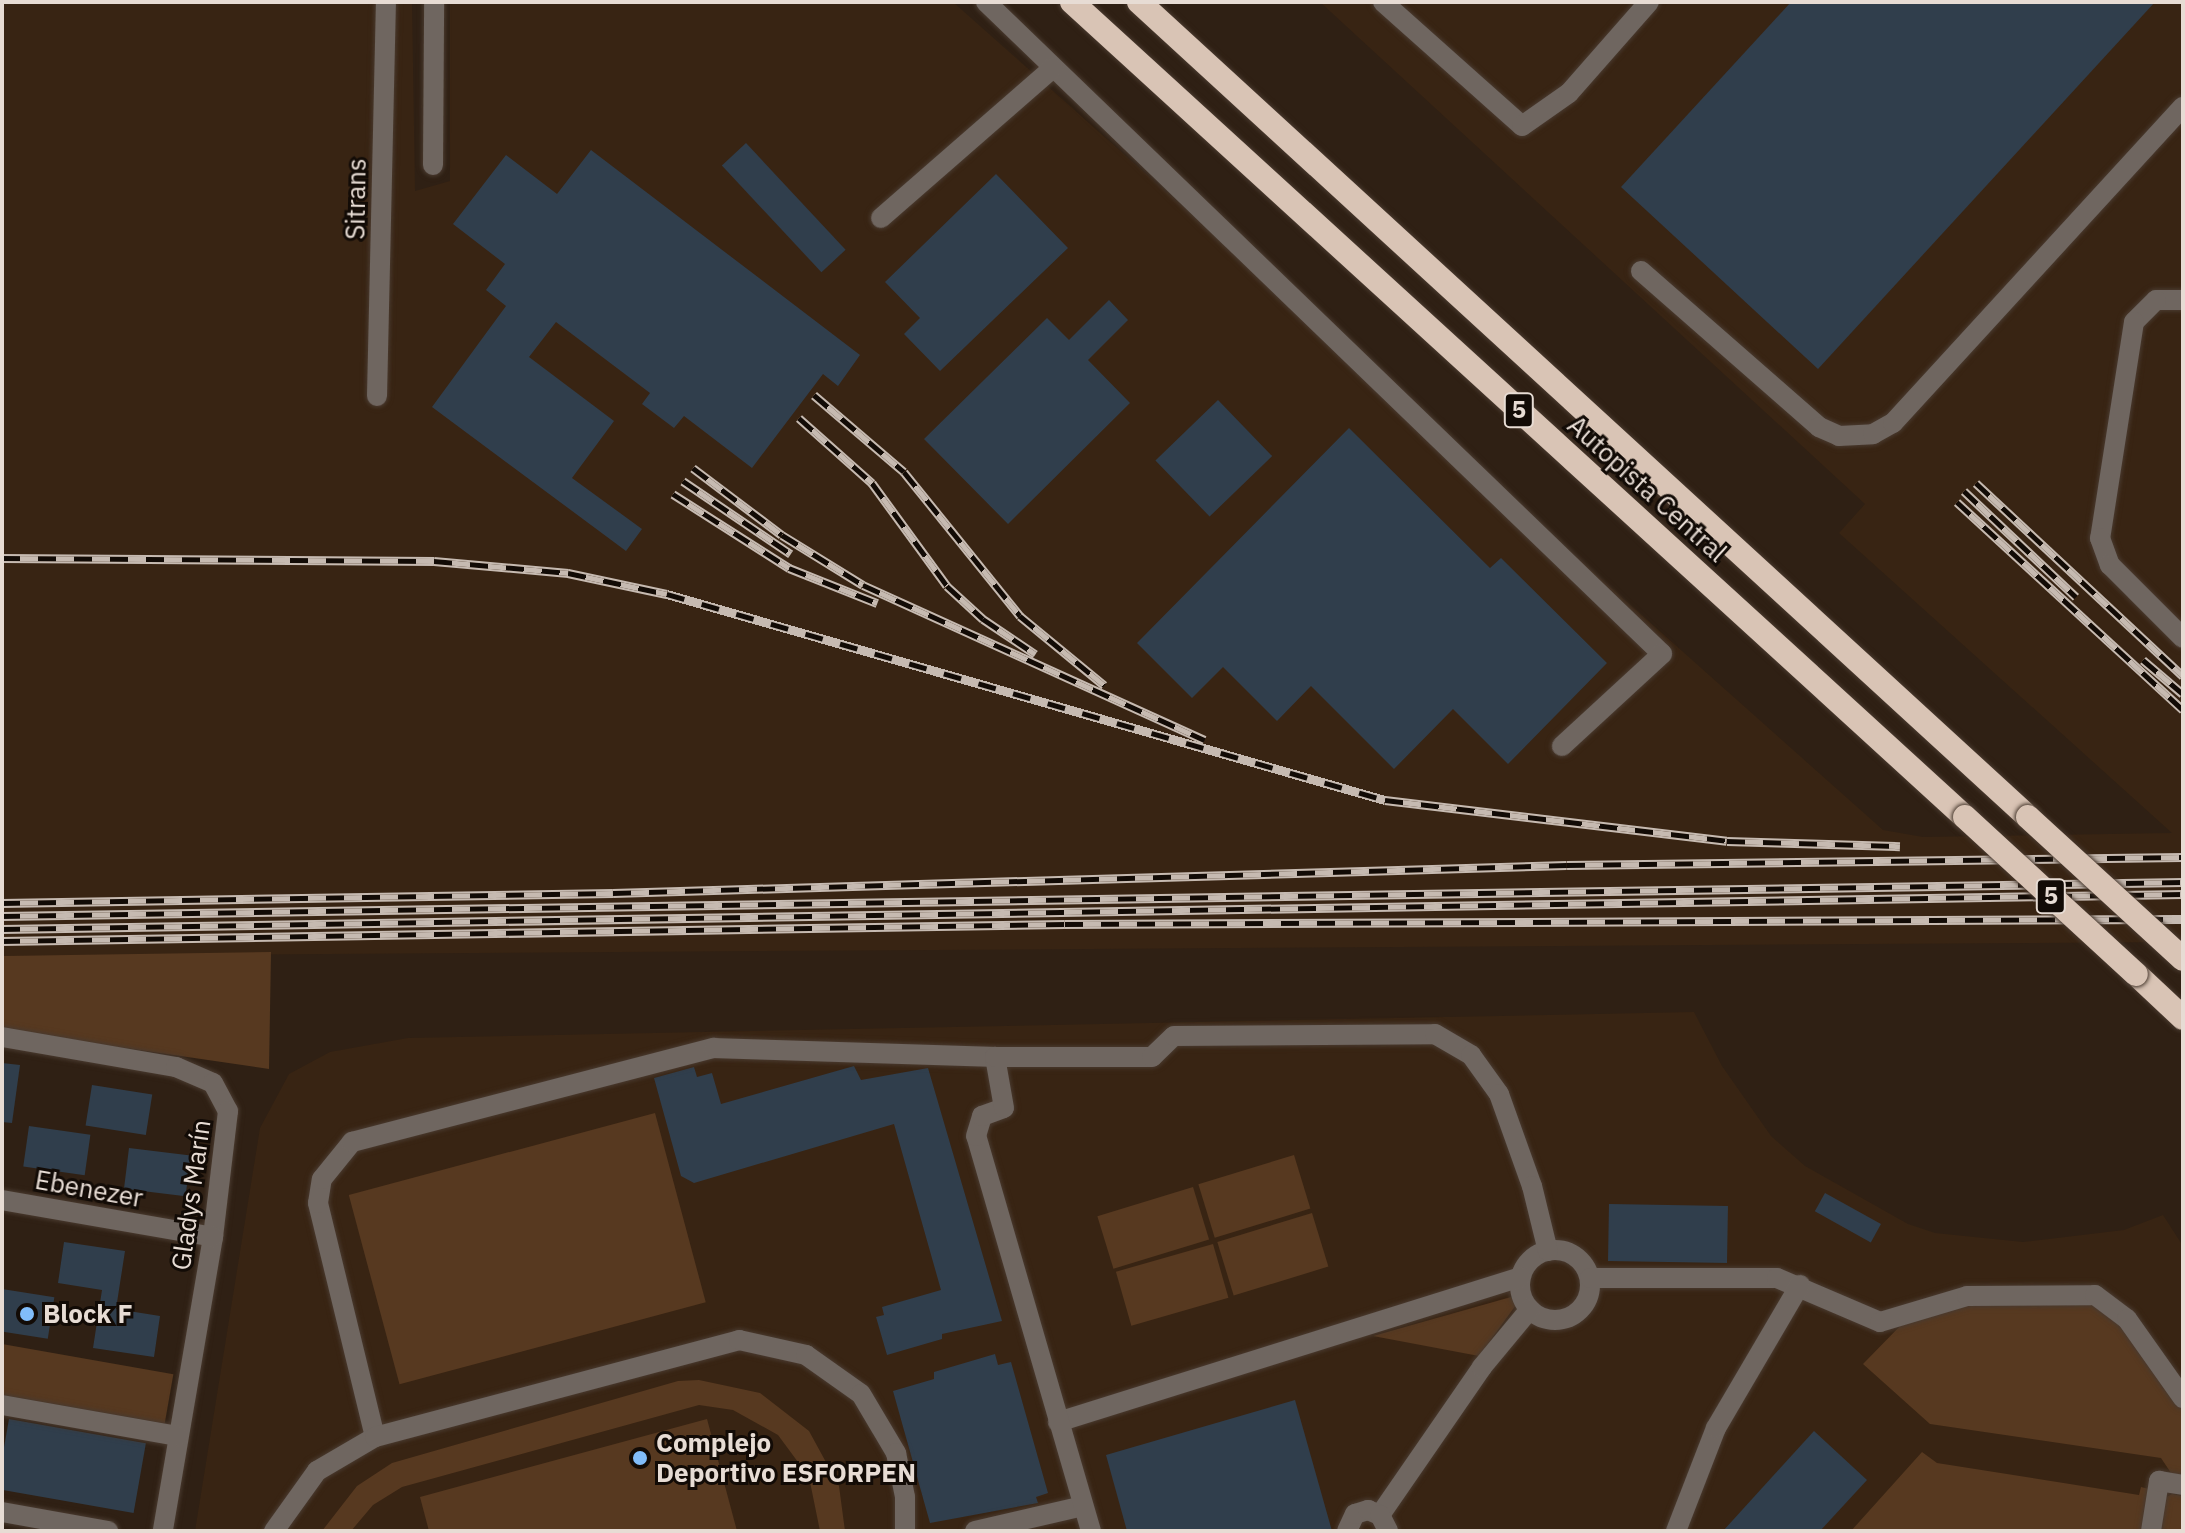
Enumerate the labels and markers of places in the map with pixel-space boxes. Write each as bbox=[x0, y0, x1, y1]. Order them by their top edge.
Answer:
place label: Block F bbox=[43, 1298, 133, 1330]
marker: Block F bbox=[18, 1305, 36, 1323]
place label: Complejo Deportivo ESFORPEN bbox=[656, 1427, 916, 1488]
marker: Complejo Deportivo ESFORPEN bbox=[631, 1449, 649, 1467]

